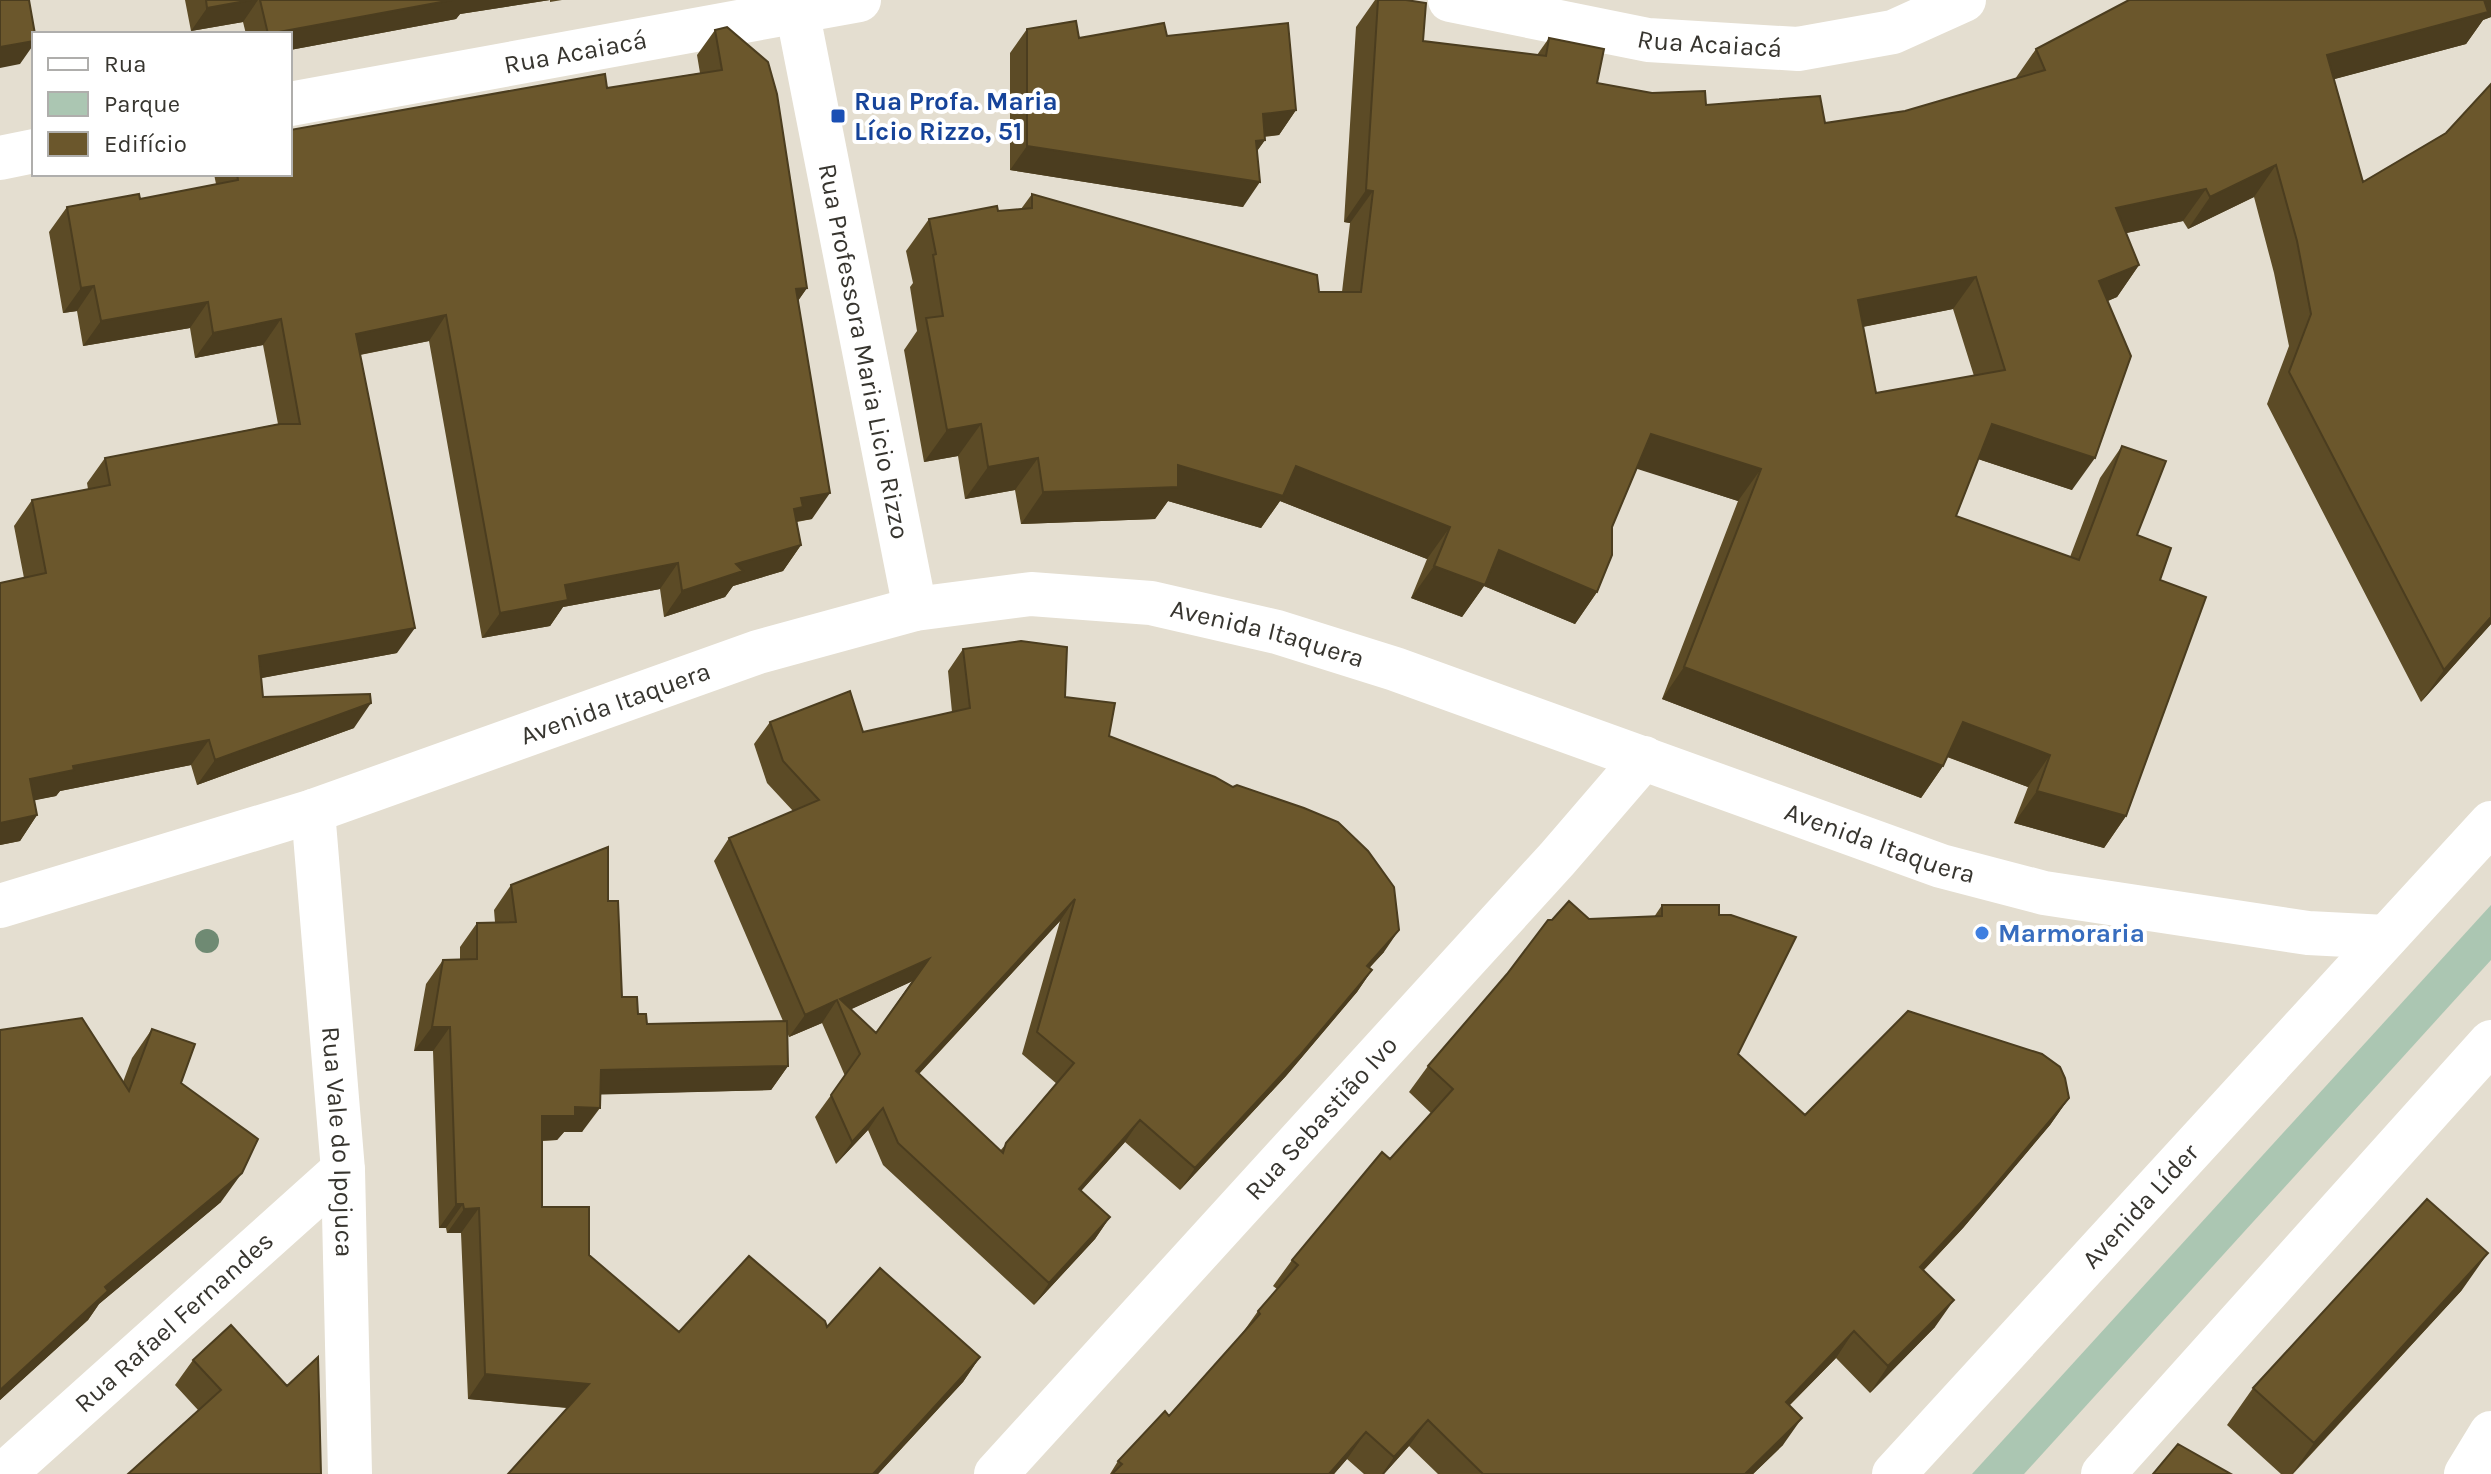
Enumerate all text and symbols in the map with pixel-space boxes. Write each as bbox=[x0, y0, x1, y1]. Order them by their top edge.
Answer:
street label: Rua Acaiacá bbox=[1635, 23, 1783, 64]
street label: Rua Acaiacá bbox=[501, 24, 649, 81]
legend bbox=[32, 32, 292, 176]
text: Rua bbox=[104, 50, 146, 78]
place label: Rua Profa. Maria Lício Rizzo, 51 bbox=[854, 86, 1058, 147]
text: Parque bbox=[104, 90, 180, 118]
marker: Rua Profa. Maria Lício Rizzo, 51 bbox=[829, 107, 847, 125]
text: Edifício bbox=[104, 130, 187, 158]
street label: Rua Professora Maria Licio Rizzo bbox=[812, 161, 916, 542]
street label: Avenida Itaquera bbox=[1167, 593, 1368, 674]
street label: Avenida Itaquera bbox=[516, 655, 715, 752]
street label: Avenida Itaquera bbox=[1780, 796, 1978, 890]
place label: Marmoraria bbox=[1998, 918, 2145, 949]
marker: Marmoraria bbox=[1973, 924, 1991, 942]
street label: Rua Vale do Ipojuca bbox=[315, 1025, 360, 1258]
street label: Rua Sebastião Ivo bbox=[1238, 1030, 1404, 1207]
street label: Avenida Líder bbox=[2075, 1137, 2206, 1275]
street label: Rua Rafael Fernandes bbox=[68, 1225, 280, 1419]

